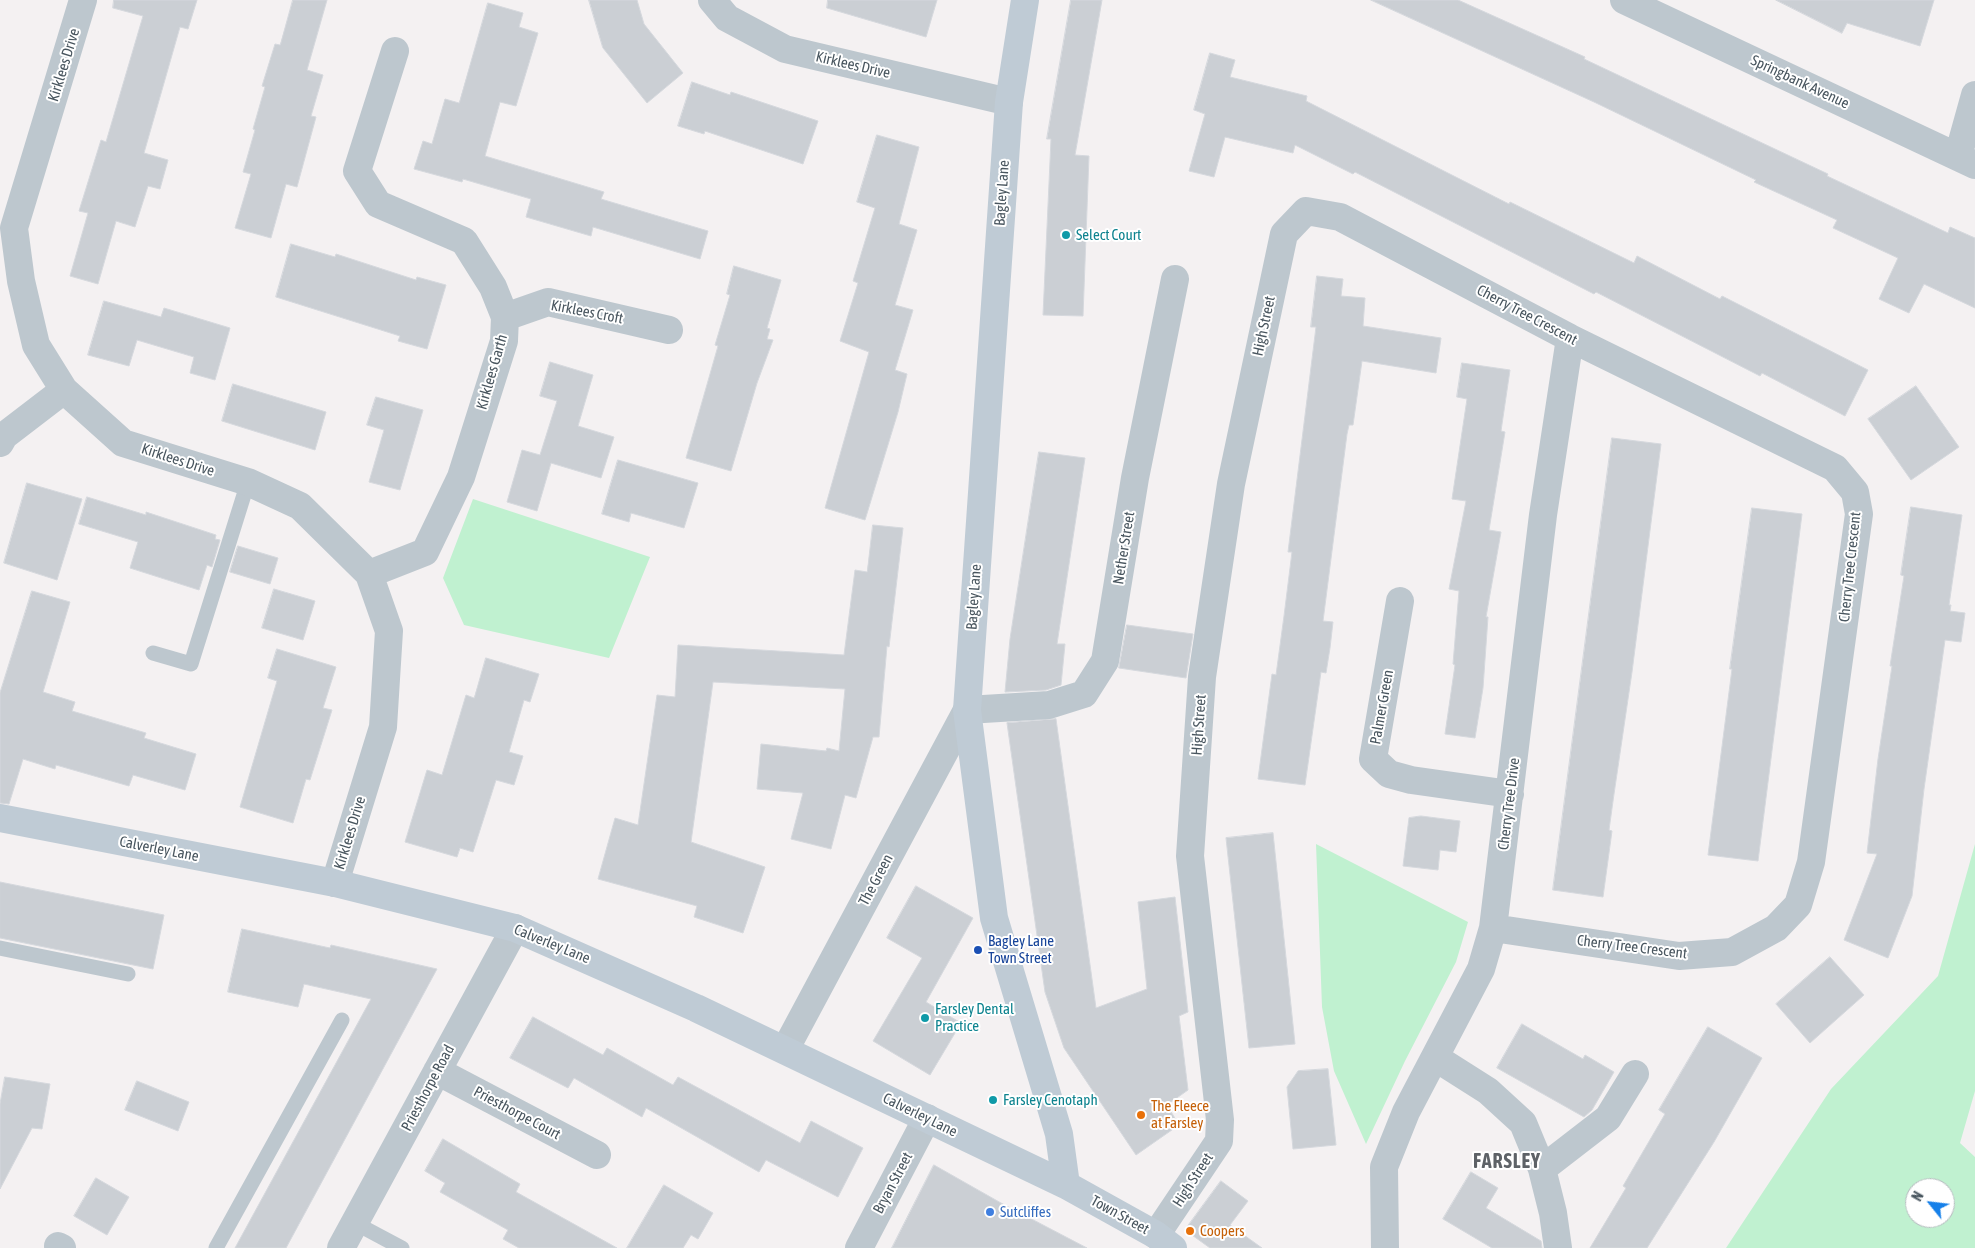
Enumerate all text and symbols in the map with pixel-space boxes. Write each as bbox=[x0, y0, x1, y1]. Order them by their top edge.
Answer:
street label: Kirklees Drive bbox=[44, 26, 84, 104]
street label: Kirklees Drive bbox=[814, 48, 892, 82]
street label: Springbank Avenue bbox=[1748, 51, 1852, 113]
street label: Bagley Lane bbox=[991, 159, 1013, 227]
place label: Select Court bbox=[1076, 226, 1141, 244]
marker: Select Court bbox=[1060, 229, 1072, 241]
street label: Cherry Tree Crescent bbox=[1474, 281, 1580, 349]
street label: High Street bbox=[1249, 294, 1279, 358]
street label: Kirklees Croft bbox=[549, 296, 625, 328]
street label: Kirklees Garth bbox=[473, 332, 511, 412]
street label: Kirklees Drive bbox=[139, 440, 217, 480]
street label: Nether Street bbox=[1109, 510, 1139, 586]
street label: Cherry Tree Crescent bbox=[1835, 511, 1865, 623]
street label: Bagley Lane bbox=[963, 563, 985, 631]
street label: Palmer Green bbox=[1367, 668, 1397, 746]
street label: High Street bbox=[1188, 694, 1210, 756]
street label: Cherry Tree Drive bbox=[1494, 757, 1524, 851]
street label: Kirklees Drive bbox=[330, 794, 370, 872]
street label: Calverley Lane bbox=[118, 832, 200, 866]
street label: The Green bbox=[855, 851, 897, 909]
street label: Calverley Lane bbox=[511, 921, 593, 967]
street label: Cherry Tree Crescent bbox=[1576, 931, 1688, 963]
place label: Bagley Lane Town Street bbox=[988, 932, 1054, 967]
marker: Bagley Lane Town Street bbox=[972, 944, 984, 956]
place label: Farsley Dental Practice bbox=[935, 1000, 1014, 1035]
marker: Farsley Dental Practice bbox=[919, 1012, 931, 1024]
street label: Priesthorpe Road bbox=[398, 1042, 458, 1134]
street label: Priesthorpe Court bbox=[470, 1083, 564, 1143]
street label: Calverley Lane bbox=[880, 1089, 960, 1141]
place label: Farsley Cenotaph bbox=[1003, 1091, 1098, 1109]
marker: Farsley Cenotaph bbox=[987, 1094, 999, 1106]
place label: The Fleece at Farsley bbox=[1151, 1097, 1209, 1132]
marker: The Fleece at Farsley bbox=[1135, 1109, 1147, 1121]
street label: Bryan Street bbox=[869, 1149, 917, 1217]
street label: High Street bbox=[1169, 1150, 1217, 1210]
district label: FARSLEY bbox=[1472, 1150, 1542, 1174]
north arrow bbox=[1905, 1178, 1955, 1228]
text: N bbox=[1909, 1189, 1927, 1204]
street label: Town Street bbox=[1088, 1192, 1152, 1238]
place label: Sutcliffes bbox=[1000, 1203, 1051, 1221]
marker: Sutcliffes bbox=[984, 1206, 996, 1218]
place label: Coopers bbox=[1200, 1222, 1244, 1240]
marker: Coopers bbox=[1184, 1225, 1196, 1237]

